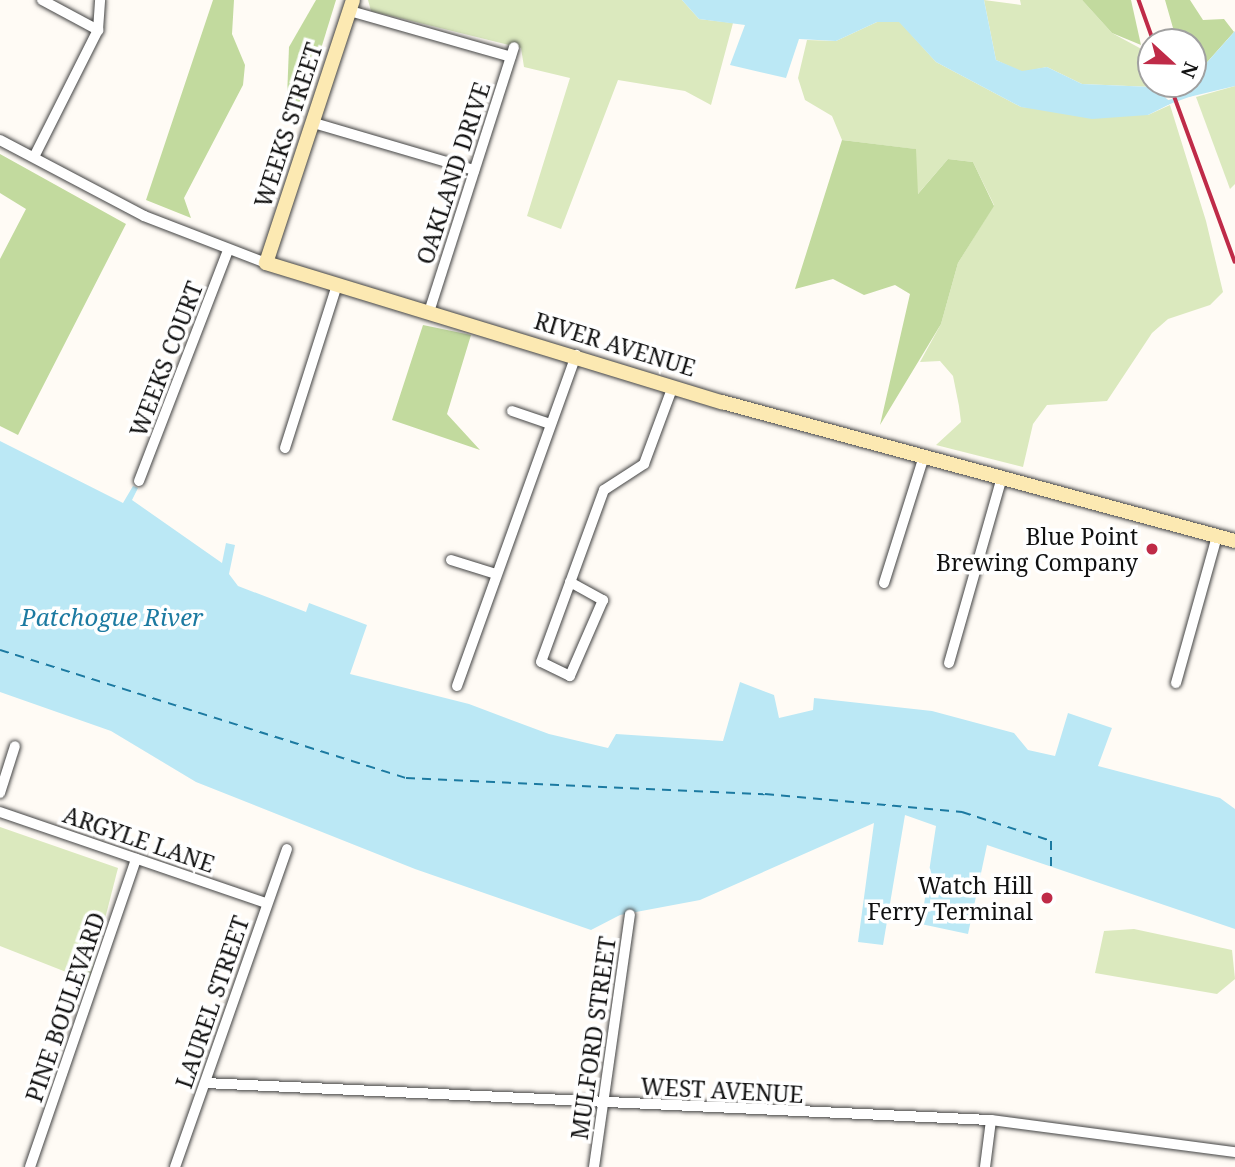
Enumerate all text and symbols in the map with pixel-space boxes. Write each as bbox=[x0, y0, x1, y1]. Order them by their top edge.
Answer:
north arrow bbox=[1137, 28, 1207, 98]
street label: WEEKS STREET bbox=[248, 39, 328, 211]
text: N bbox=[1175, 58, 1204, 82]
street label: OAKLAND DRIVE bbox=[411, 78, 495, 268]
street label: WEEKS COURT bbox=[124, 278, 208, 440]
street label: RIVER AVENUE bbox=[531, 306, 699, 382]
place label: Blue Point Brewing Company bbox=[936, 522, 1138, 576]
marker: Blue Point Brewing Company bbox=[1144, 541, 1160, 557]
water label: Patchogue River bbox=[21, 603, 203, 631]
street label: ARGYLE LANE bbox=[60, 800, 218, 878]
place label: Watch Hill Ferry Terminal bbox=[867, 871, 1033, 925]
marker: Watch Hill Ferry Terminal bbox=[1039, 890, 1055, 906]
street label: PINE BOULEVARD bbox=[20, 909, 110, 1105]
street label: LAUREL STREET bbox=[170, 912, 254, 1092]
street label: MULFORD STREET bbox=[565, 935, 621, 1141]
street label: WEST AVENUE bbox=[640, 1072, 804, 1108]

